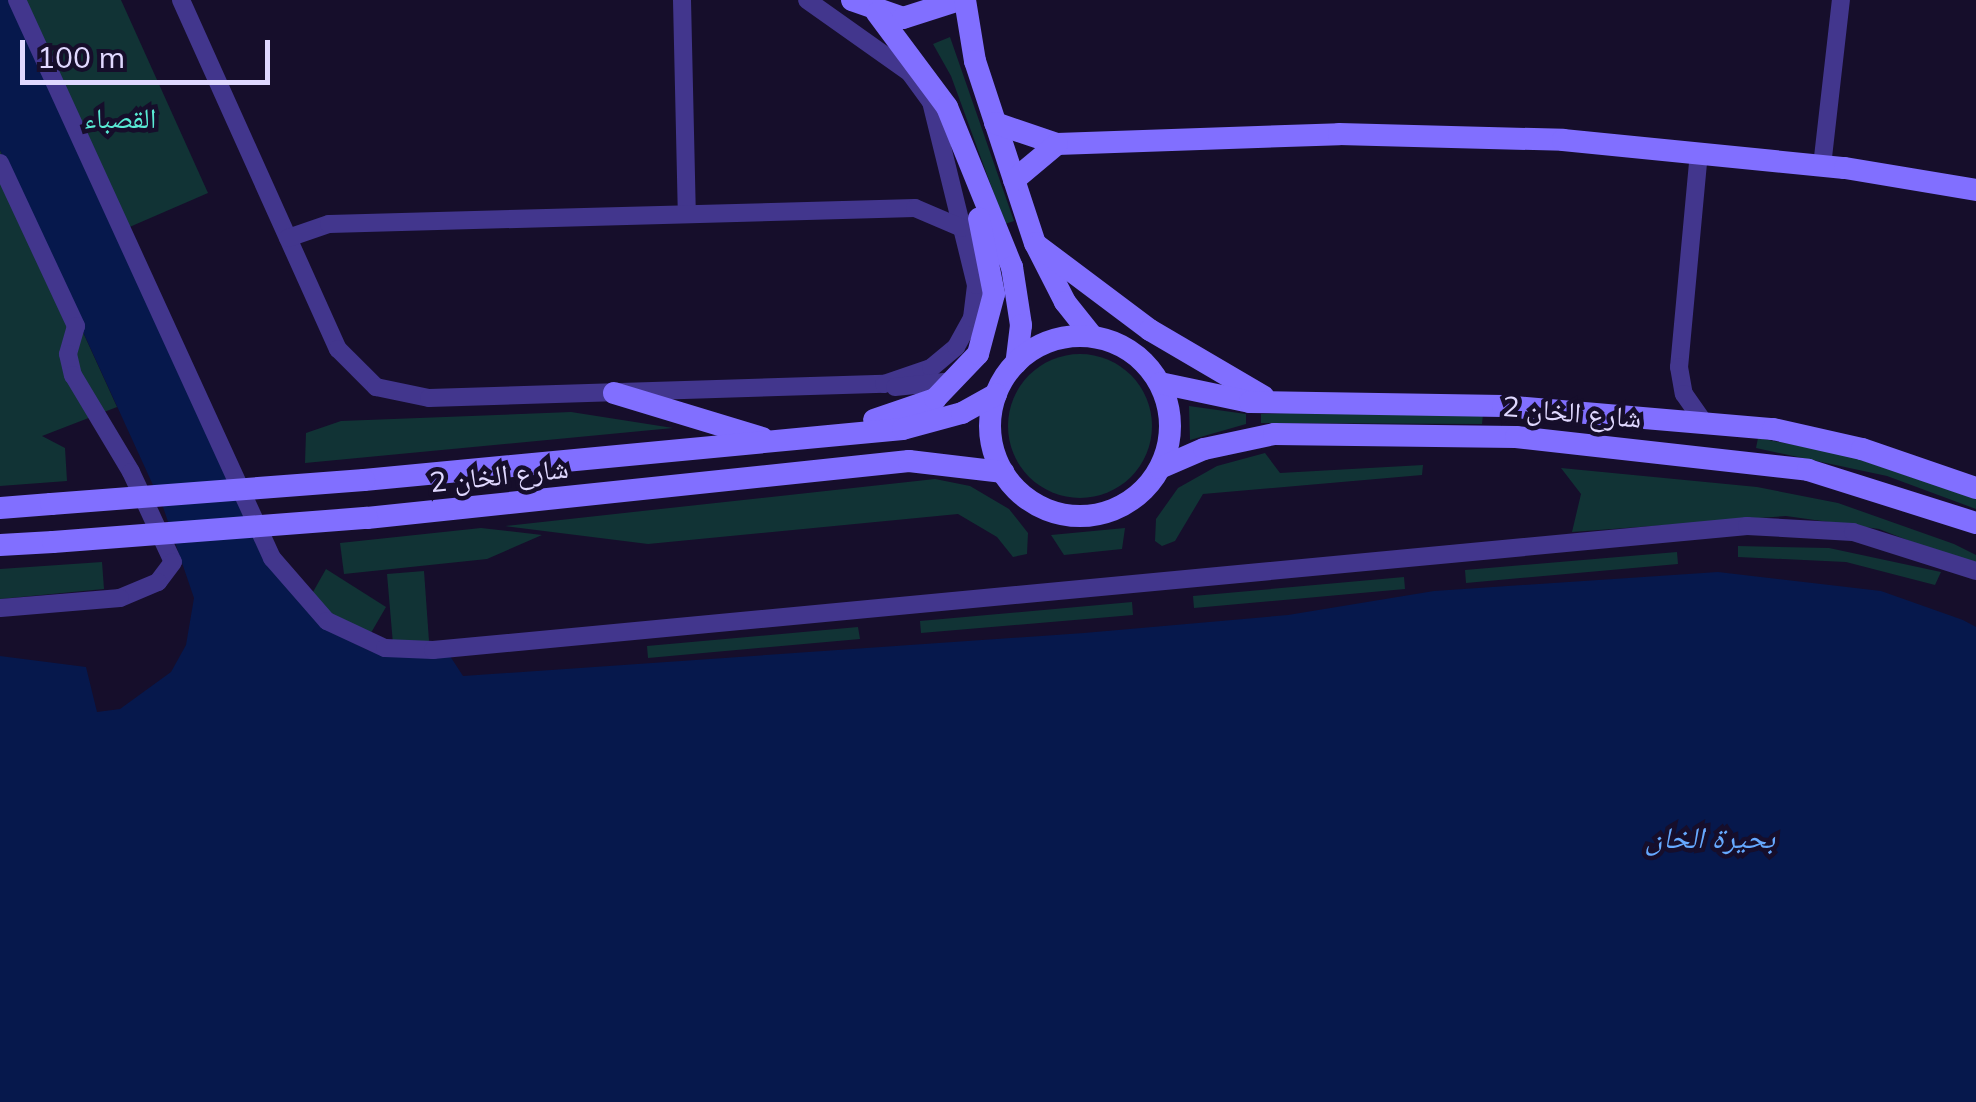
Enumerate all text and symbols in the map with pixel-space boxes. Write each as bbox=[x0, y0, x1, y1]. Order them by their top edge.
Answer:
scale bar bbox=[25, 20, 275, 82]
text: 100 m bbox=[37, 38, 125, 76]
park label: القصباء bbox=[84, 101, 156, 135]
street label: شارع الخان 2 bbox=[1501, 389, 1643, 435]
street label: شارع الخان 2 bbox=[428, 451, 570, 499]
water label: بحيرة الخان bbox=[1645, 819, 1775, 855]

